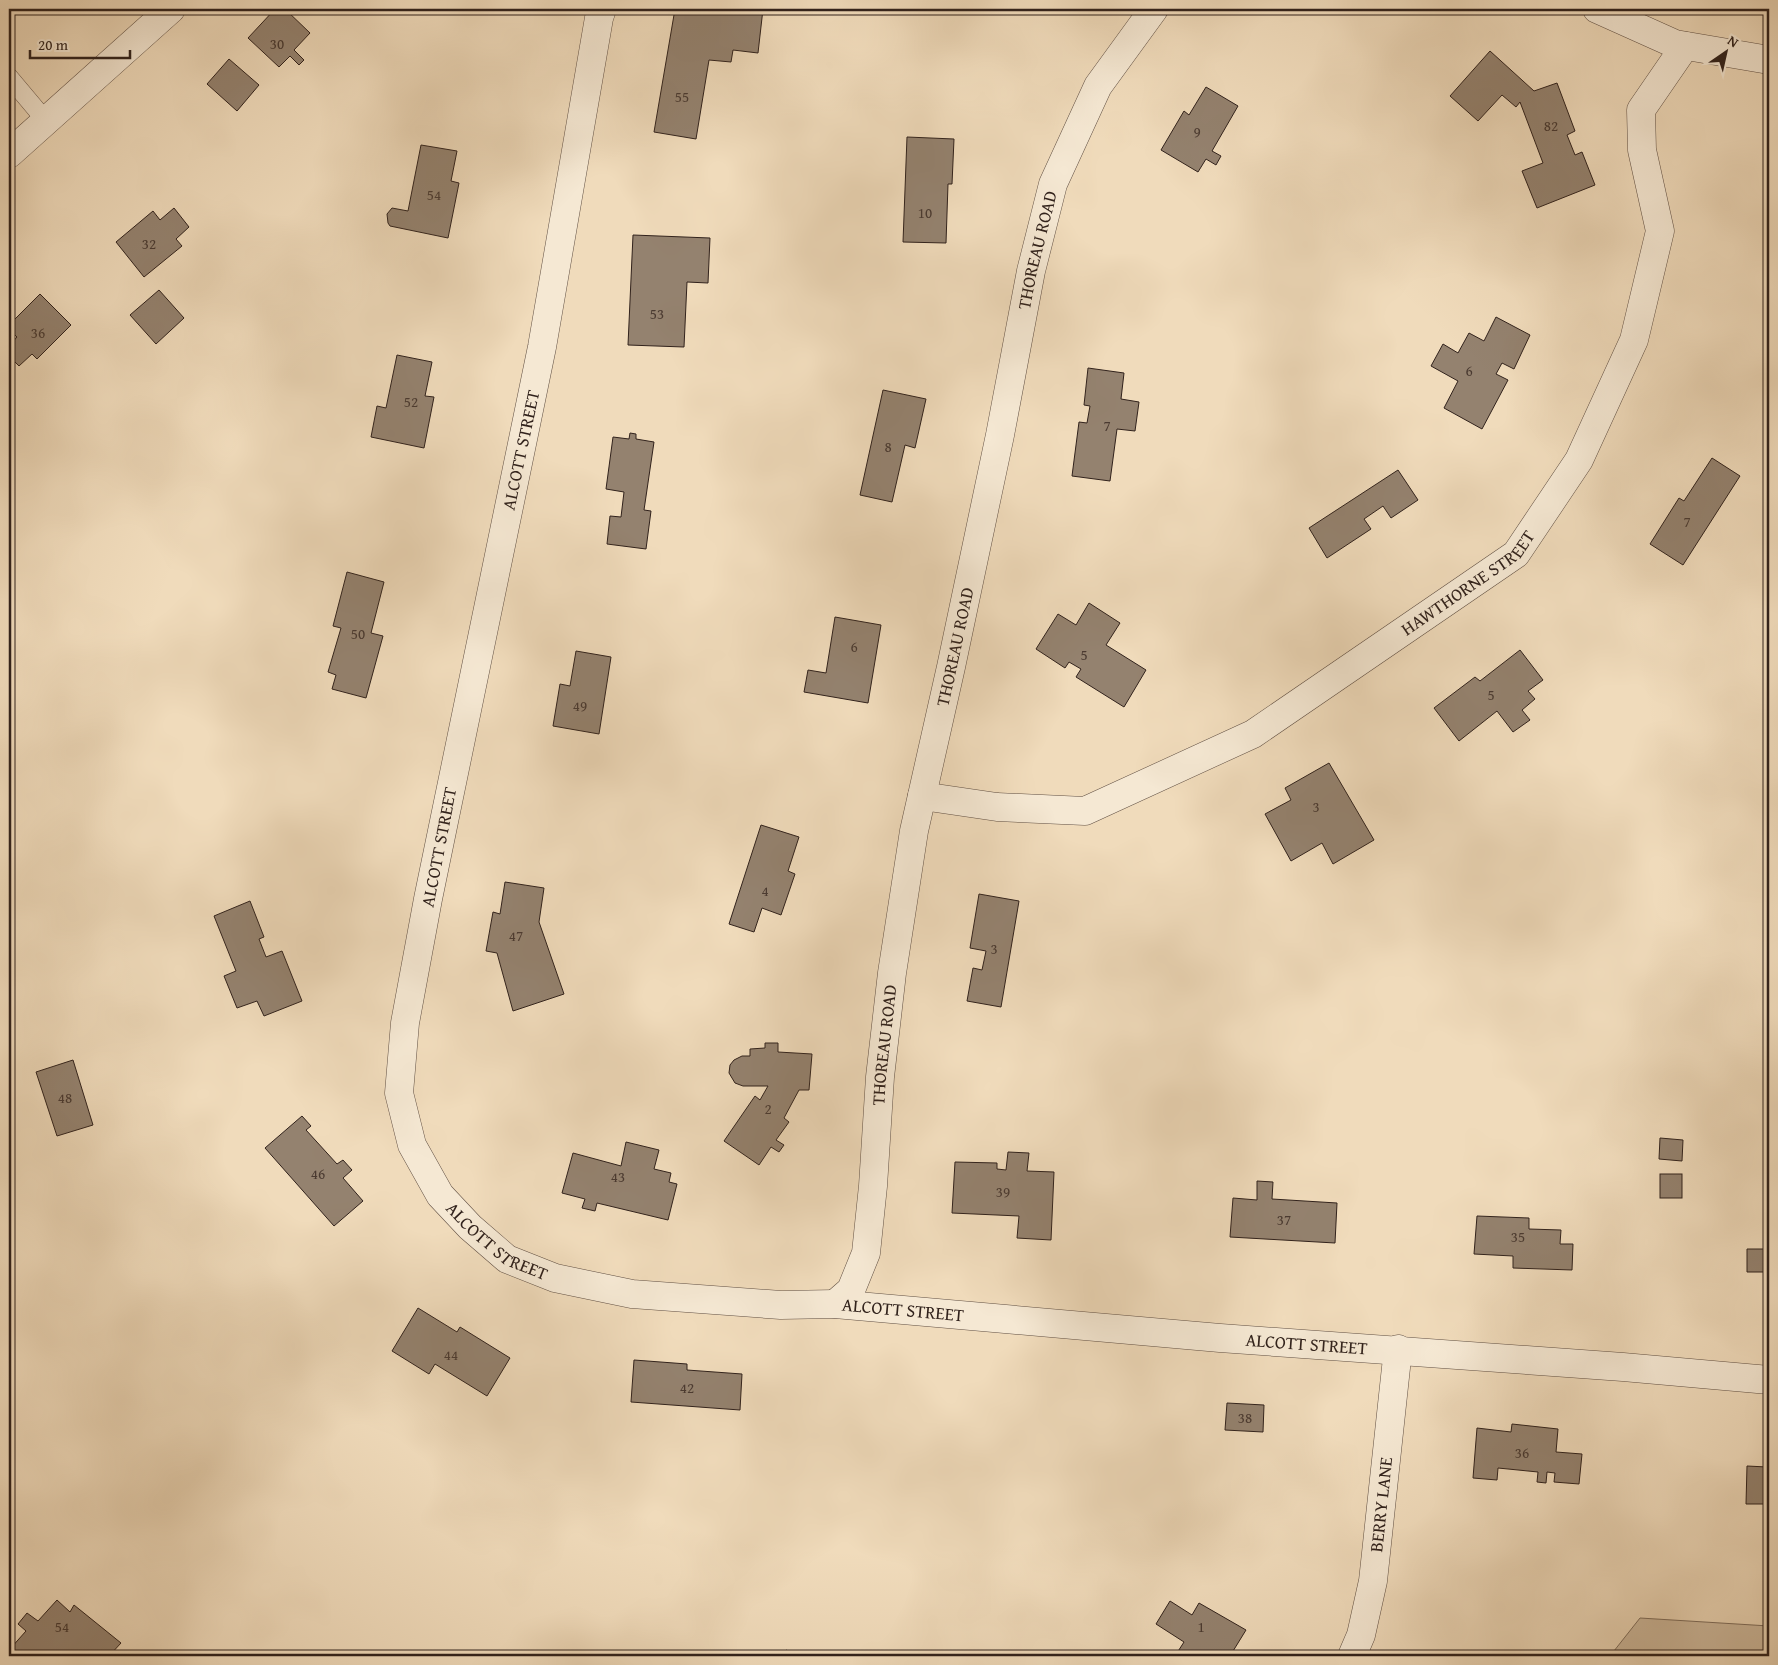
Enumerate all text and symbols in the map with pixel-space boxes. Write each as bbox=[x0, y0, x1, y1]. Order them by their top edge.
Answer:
scale bar bbox=[30, 28, 130, 60]
north arrow bbox=[1700, 28, 1750, 78]
text: N bbox=[1724, 30, 1743, 52]
house number: 30 bbox=[270, 33, 284, 54]
text: 20 m bbox=[38, 34, 69, 55]
house number: 55 bbox=[675, 86, 689, 107]
house number: 82 bbox=[1544, 115, 1558, 136]
house number: 9 bbox=[1193, 121, 1201, 142]
house number: 54 bbox=[427, 184, 441, 205]
street label: THOREAU ROAD bbox=[1010, 188, 1064, 312]
house number: 10 bbox=[918, 202, 932, 223]
house number: 32 bbox=[142, 233, 156, 254]
house number: 53 bbox=[650, 303, 664, 324]
house number: 36 bbox=[31, 322, 45, 343]
house number: 6 bbox=[1465, 360, 1473, 381]
street label: ALCOTT STREET bbox=[495, 387, 546, 512]
house number: 52 bbox=[404, 391, 418, 412]
house number: 7 bbox=[1103, 415, 1111, 436]
house number: 8 bbox=[884, 436, 892, 457]
house number: 7 bbox=[1683, 511, 1691, 532]
street label: HAWTHORNE STREET bbox=[1395, 525, 1541, 642]
street label: THOREAU ROAD bbox=[929, 584, 981, 709]
house number: 50 bbox=[351, 623, 365, 644]
house number: 6 bbox=[850, 636, 858, 657]
house number: 5 bbox=[1080, 644, 1088, 665]
house number: 5 bbox=[1487, 684, 1495, 705]
house number: 49 bbox=[573, 695, 587, 716]
street label: ALCOTT STREET bbox=[414, 784, 463, 909]
house number: 3 bbox=[1312, 796, 1320, 817]
house number: 4 bbox=[761, 880, 769, 901]
house number: 47 bbox=[509, 925, 523, 946]
house number: 3 bbox=[990, 938, 998, 959]
street label: THOREAU ROAD bbox=[864, 983, 904, 1106]
house number: 48 bbox=[58, 1087, 72, 1108]
house number: 2 bbox=[764, 1098, 772, 1119]
house number: 46 bbox=[311, 1163, 325, 1184]
house number: 43 bbox=[611, 1166, 625, 1187]
house number: 39 bbox=[996, 1181, 1010, 1202]
street label: ALCOTT STREET bbox=[440, 1195, 552, 1287]
house number: 37 bbox=[1277, 1209, 1291, 1230]
house number: 35 bbox=[1511, 1226, 1525, 1247]
street label: ALCOTT STREET bbox=[841, 1291, 965, 1328]
street label: ALCOTT STREET bbox=[1245, 1326, 1368, 1362]
house number: 44 bbox=[444, 1344, 458, 1365]
house number: 42 bbox=[680, 1377, 694, 1398]
house number: 38 bbox=[1238, 1407, 1252, 1428]
house number: 36 bbox=[1515, 1442, 1529, 1463]
street label: BERRY LANE bbox=[1362, 1456, 1399, 1553]
house number: 54 bbox=[55, 1616, 69, 1637]
house number: 1 bbox=[1197, 1616, 1205, 1637]

